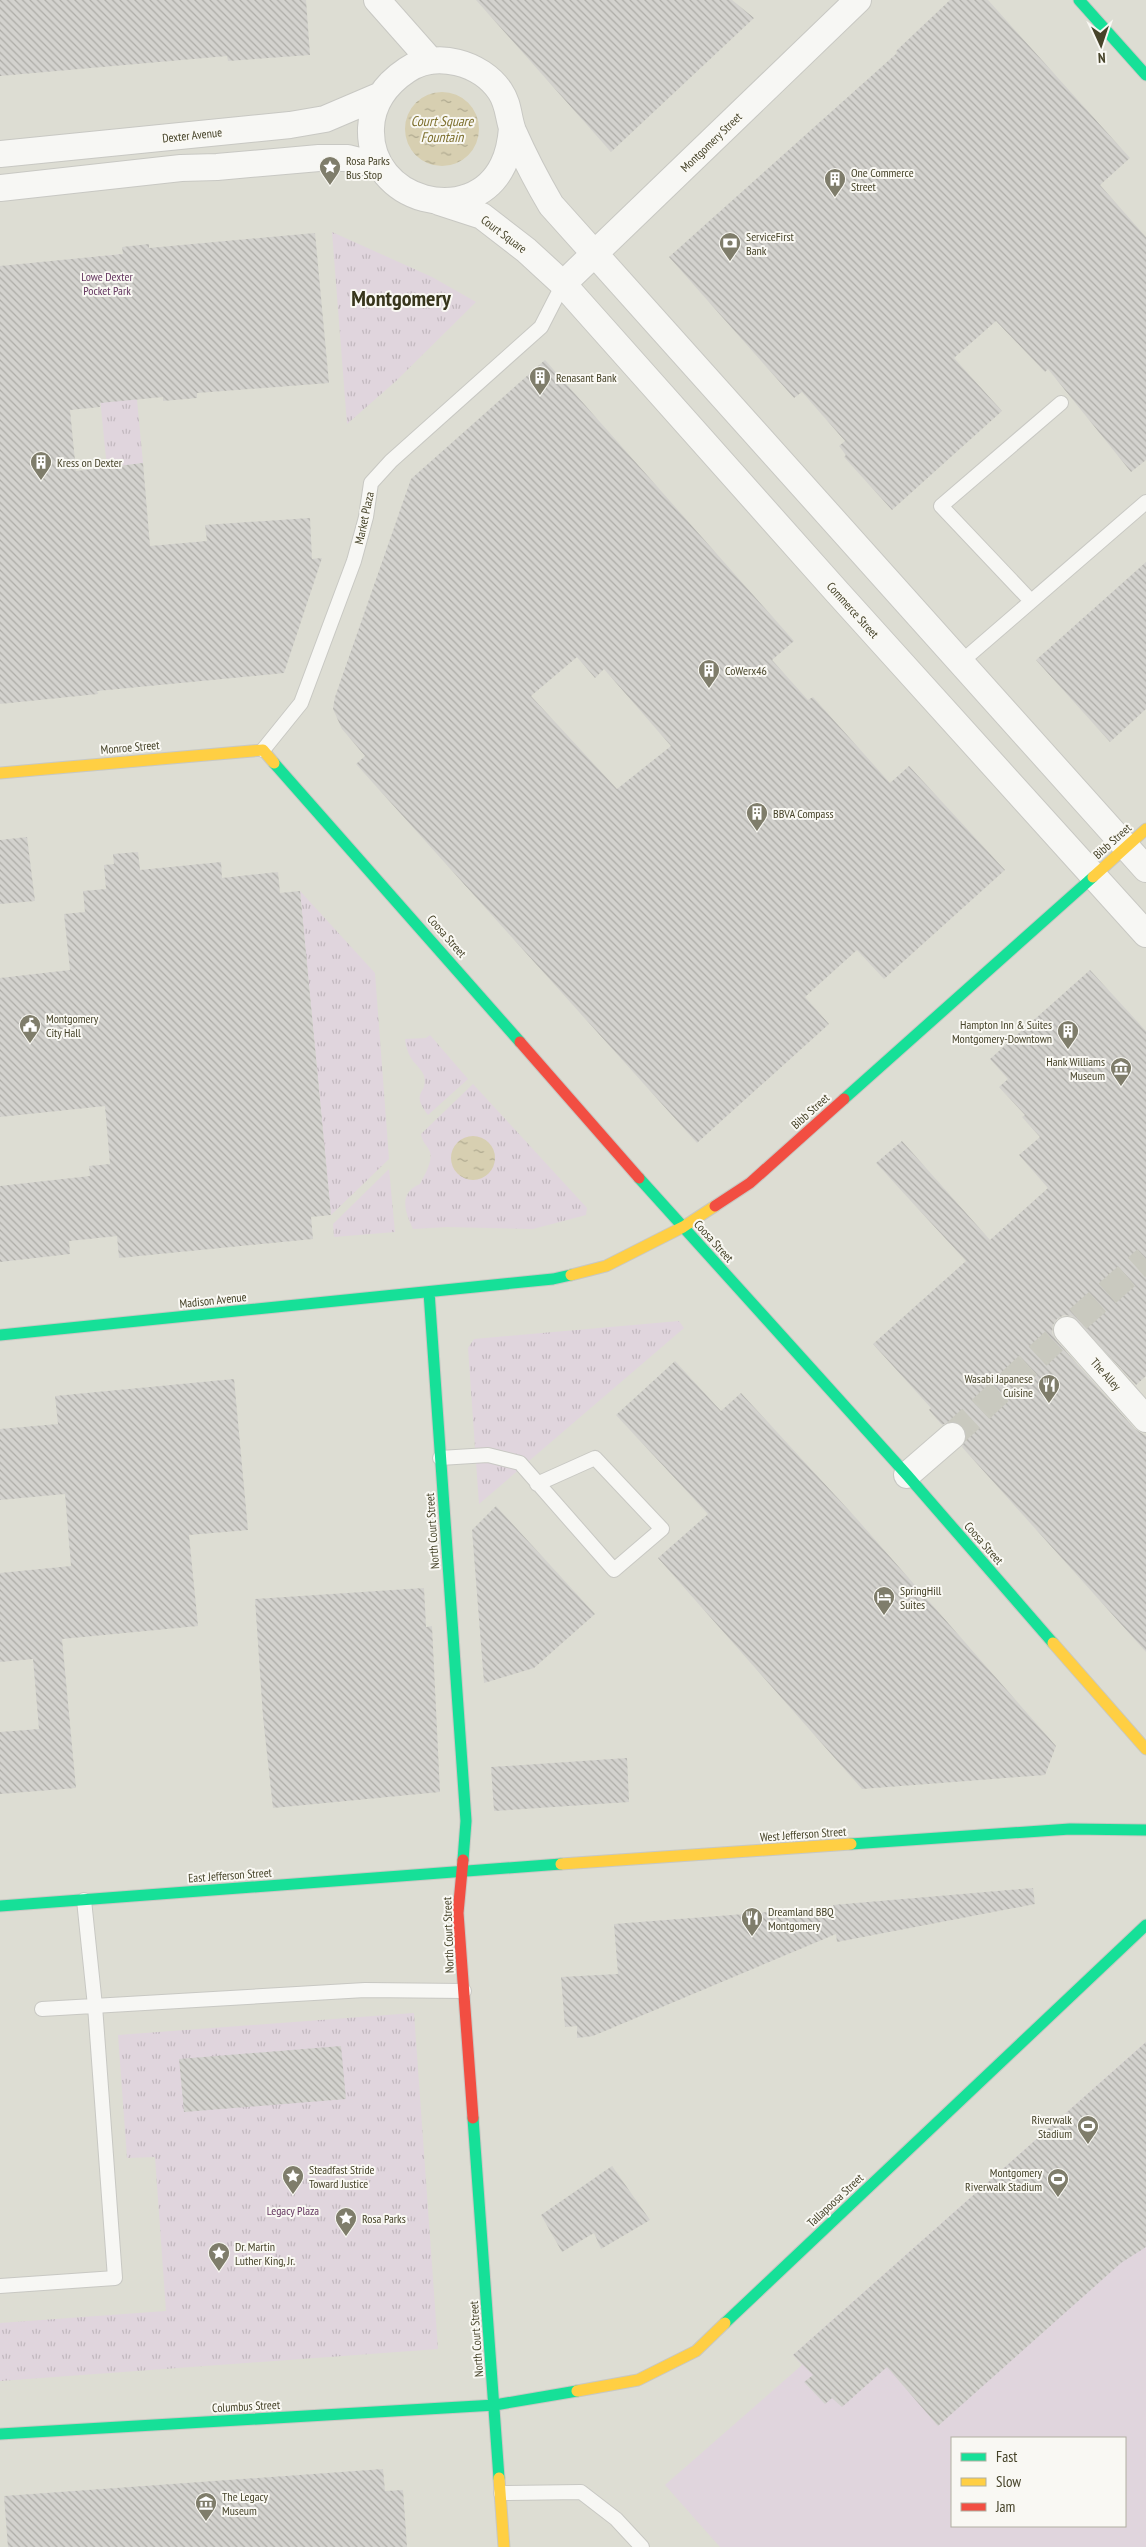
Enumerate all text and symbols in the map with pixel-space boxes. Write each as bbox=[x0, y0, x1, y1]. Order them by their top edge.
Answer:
north arrow bbox=[1076, 20, 1126, 70]
text: N bbox=[1097, 49, 1106, 67]
street label: Montgomery Street bbox=[677, 109, 745, 175]
water label: Court Square Fountain bbox=[411, 112, 474, 146]
street label: Dexter Avenue bbox=[161, 124, 223, 146]
place label: Rosa Parks Bus Stop bbox=[346, 153, 390, 182]
place icon: Rosa Parks Bus Stop bbox=[318, 155, 342, 186]
place label: One Commerce Street bbox=[851, 165, 914, 194]
building icon: One Commerce Street bbox=[823, 167, 847, 198]
street label: Court Square bbox=[478, 212, 530, 256]
place label: ServiceFirst Bank bbox=[746, 229, 795, 258]
bank icon: ServiceFirst Bank bbox=[718, 231, 742, 262]
park label: Lowe Dexter Pocket Park bbox=[81, 269, 133, 298]
district label: Montgomery bbox=[351, 284, 452, 312]
building icon: Renasant Bank bbox=[528, 365, 552, 396]
place label: Renasant Bank bbox=[556, 370, 617, 385]
building icon: Kress on Dexter bbox=[29, 450, 53, 481]
place label: Kress on Dexter bbox=[57, 455, 123, 470]
street label: Market Plaza bbox=[351, 490, 377, 546]
street label: Commerce Street bbox=[824, 579, 883, 642]
building icon: CoWerx46 bbox=[697, 658, 721, 689]
place label: CoWerx46 bbox=[725, 663, 767, 678]
street label: Monroe Street bbox=[100, 737, 161, 757]
building icon: BBVA Compass bbox=[745, 801, 769, 832]
place label: BBVA Compass bbox=[773, 806, 834, 821]
street label: Bibb Street bbox=[1090, 820, 1135, 862]
street label: Coosa Street bbox=[424, 912, 470, 961]
place label: Montgomery City Hall bbox=[46, 1011, 99, 1040]
public building icon: Montgomery City Hall bbox=[18, 1013, 42, 1044]
place label: Hampton Inn & Suites Montgomery-Downtown bbox=[952, 1017, 1052, 1046]
building icon: Hampton Inn & Suites Montgomery-Downtown bbox=[1056, 1019, 1080, 1050]
place label: Hank Williams Museum bbox=[1046, 1054, 1105, 1083]
museum icon: Hank Williams Museum bbox=[1109, 1056, 1133, 1087]
street label: Bibb Street bbox=[788, 1090, 833, 1132]
street label: Coosa Street bbox=[691, 1217, 737, 1266]
street label: Madison Avenue bbox=[179, 1289, 247, 1311]
street label: The Alley bbox=[1088, 1355, 1125, 1394]
place label: Wasabi Japanese Cuisine bbox=[964, 1371, 1033, 1400]
restaurant icon: Wasabi Japanese Cuisine bbox=[1037, 1373, 1061, 1404]
street label: North Court Street bbox=[422, 1492, 442, 1570]
street label: Coosa Street bbox=[961, 1519, 1007, 1568]
place label: SpringHill Suites bbox=[900, 1583, 942, 1612]
hotel icon: SpringHill Suites bbox=[872, 1585, 896, 1616]
street label: West Jefferson Street bbox=[759, 1823, 847, 1845]
street label: East Jefferson Street bbox=[188, 1865, 273, 1885]
street label: North Court Street bbox=[439, 1896, 457, 1973]
place label: Dreamland BBQ Montgomery bbox=[768, 1904, 834, 1933]
restaurant icon: Dreamland BBQ Montgomery bbox=[740, 1906, 764, 1937]
place label: Riverwalk Stadium bbox=[1031, 2112, 1072, 2141]
sports icon: Riverwalk Stadium bbox=[1076, 2114, 1100, 2145]
place label: Steadfast Stride Toward Justice bbox=[309, 2162, 375, 2191]
place icon: Steadfast Stride Toward Justice bbox=[281, 2164, 305, 2195]
place label: Montgomery Riverwalk Stadium bbox=[965, 2165, 1042, 2194]
sports icon: Montgomery Riverwalk Stadium bbox=[1046, 2167, 1070, 2198]
street label: Tallapoosa Street bbox=[804, 2170, 867, 2230]
park label: Legacy Plaza bbox=[267, 2203, 319, 2218]
place icon: Rosa Parks bbox=[334, 2206, 358, 2237]
place label: Rosa Parks bbox=[362, 2211, 406, 2226]
place label: Dr. Martin Luther King, Jr. bbox=[235, 2239, 295, 2268]
place icon: Dr. Martin Luther King, Jr. bbox=[207, 2241, 231, 2272]
street label: North Court Street bbox=[466, 2300, 486, 2378]
street label: Columbus Street bbox=[212, 2397, 281, 2415]
legend bbox=[951, 2437, 1126, 2527]
text: Fast bbox=[996, 2447, 1017, 2466]
text: Slow bbox=[996, 2472, 1021, 2491]
place label: The Legacy Museum bbox=[222, 2489, 269, 2518]
museum icon: The Legacy Museum bbox=[194, 2491, 218, 2522]
text: Jam bbox=[995, 2497, 1015, 2516]

